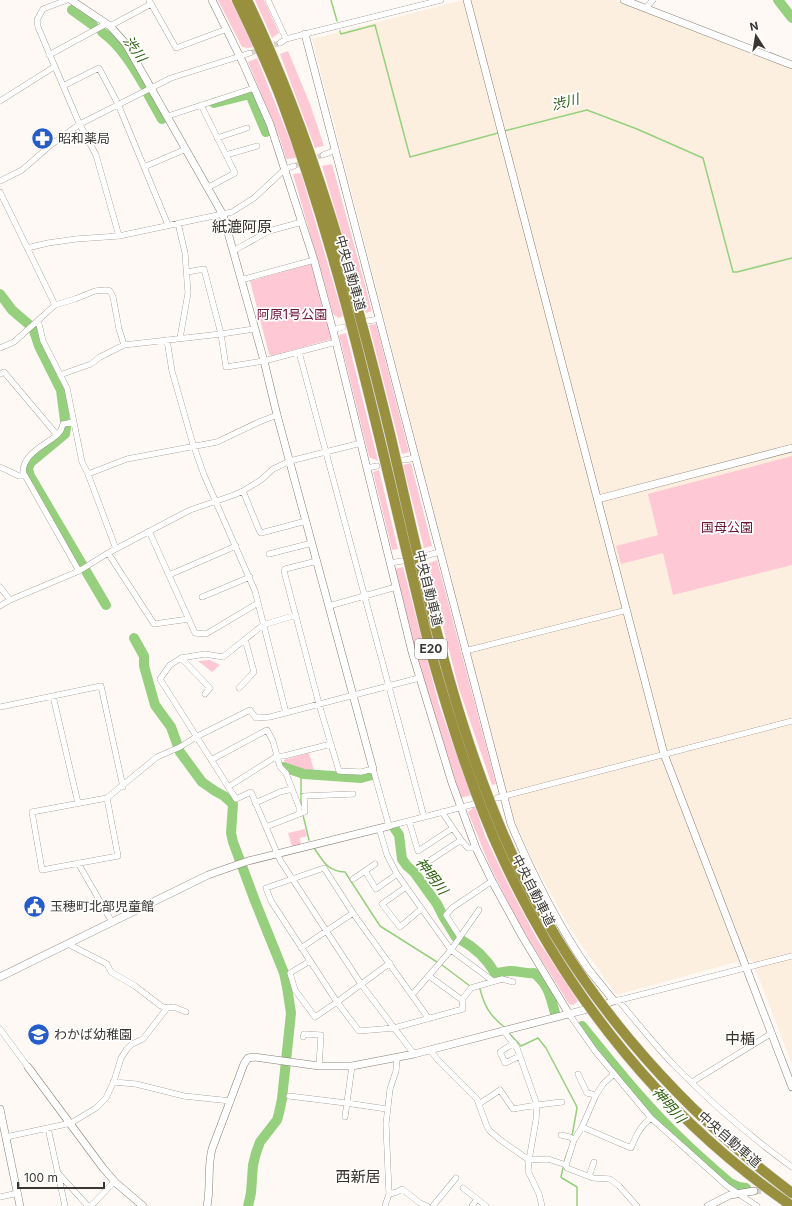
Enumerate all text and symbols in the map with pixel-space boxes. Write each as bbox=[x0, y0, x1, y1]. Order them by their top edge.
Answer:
north arrow bbox=[736, 16, 776, 56]
text: N bbox=[748, 18, 759, 34]
water label: 渋川 bbox=[120, 32, 152, 67]
water label: 渋川 bbox=[549, 89, 582, 113]
pharmacy icon: 昭和薬局 bbox=[30, 125, 56, 151]
place label: 昭和薬局 bbox=[58, 130, 110, 146]
district label: 紙漉阿原 bbox=[212, 217, 272, 236]
street label: 中央自動車道 bbox=[333, 233, 369, 313]
park label: 阿原1号公園 bbox=[257, 306, 327, 322]
park label: 国母公園 bbox=[701, 519, 753, 535]
street label: 中央自動車道 bbox=[412, 548, 446, 628]
road number: E20 bbox=[415, 639, 447, 659]
street label: 中央自動車道 bbox=[509, 852, 559, 928]
water label: 神明川 bbox=[413, 854, 453, 899]
public building icon: 玉穂町北部児童館 bbox=[21, 893, 47, 919]
place label: 玉穂町北部児童館 bbox=[50, 898, 154, 914]
school or university icon: わかば幼稚園 bbox=[26, 1021, 52, 1047]
place label: わかば幼稚園 bbox=[54, 1026, 132, 1042]
district label: 中楯 bbox=[725, 1029, 755, 1048]
water label: 神明川 bbox=[649, 1083, 691, 1128]
street label: 中央自動車道 bbox=[695, 1107, 765, 1171]
scale bar bbox=[18, 1164, 104, 1190]
district label: 西新居 bbox=[335, 1167, 381, 1186]
text: 100 m bbox=[24, 1170, 58, 1185]

